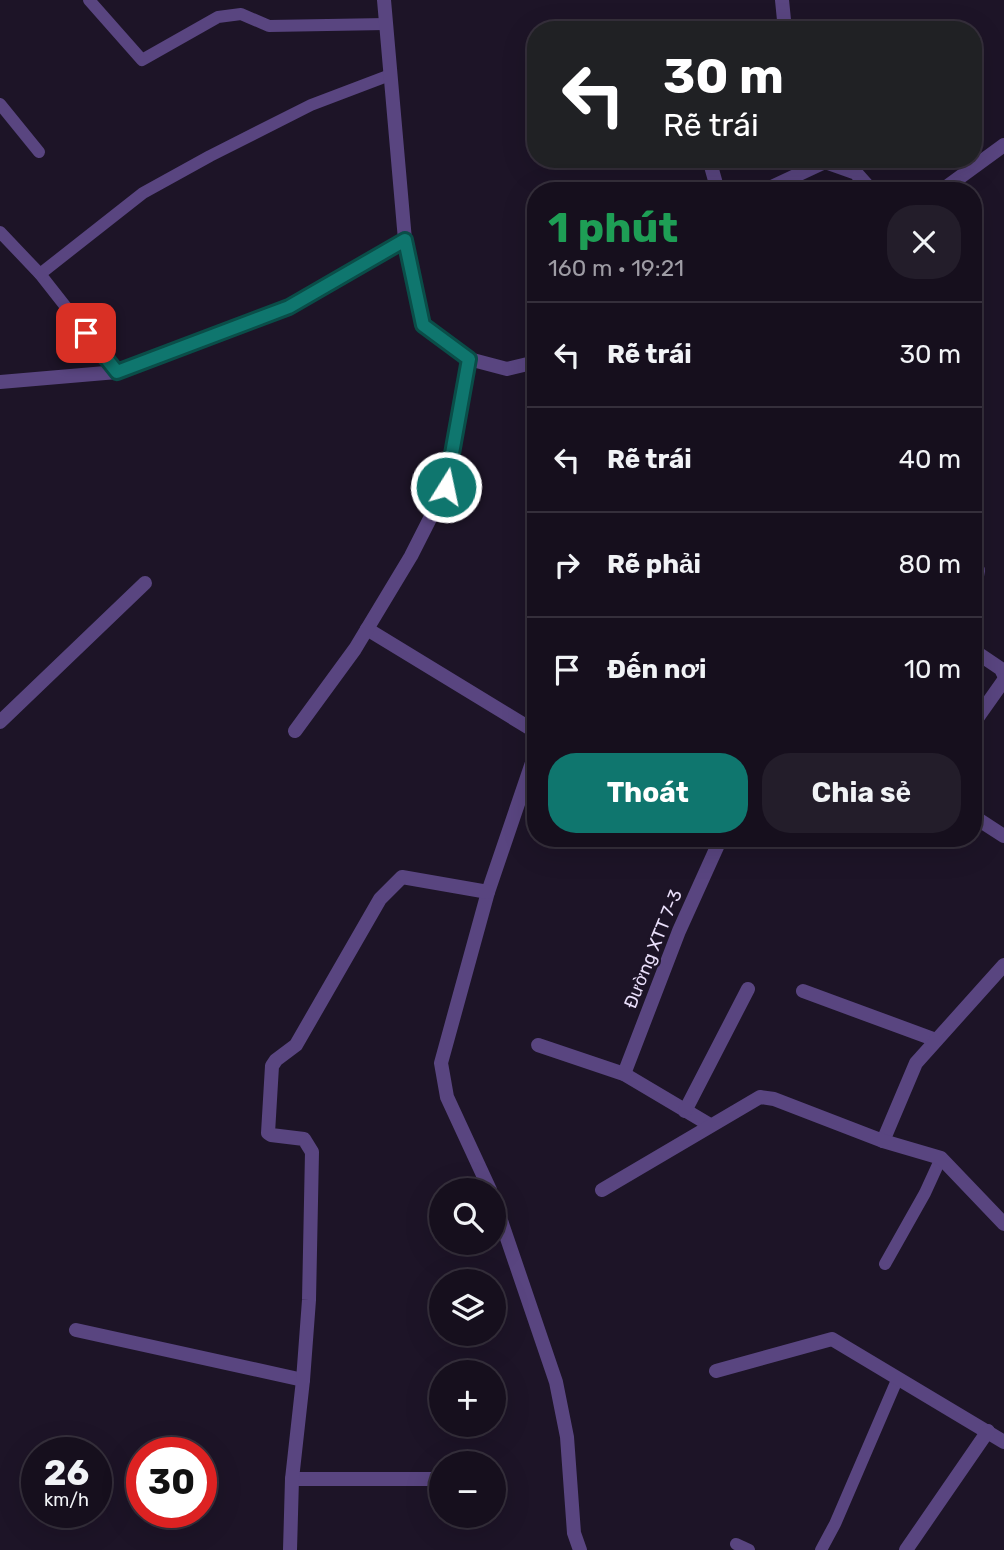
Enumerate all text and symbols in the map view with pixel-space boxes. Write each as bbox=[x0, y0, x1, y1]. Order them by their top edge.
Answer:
text: 30 m bbox=[663, 47, 784, 105]
icon: left bbox=[548, 49, 639, 140]
text: Rẽ trái bbox=[663, 106, 759, 144]
text: 1 phút bbox=[548, 203, 678, 253]
button: close bbox=[887, 205, 961, 279]
text: 160 m · 19:21 bbox=[548, 254, 684, 282]
pin bbox=[56, 303, 116, 363]
icon: arrive bbox=[67, 314, 105, 352]
icon: left bbox=[548, 336, 586, 374]
text: Rẽ trái bbox=[607, 339, 692, 370]
text: 30 m bbox=[899, 339, 961, 370]
icon: left bbox=[548, 441, 586, 479]
text: Rẽ trái bbox=[607, 444, 692, 475]
text: 40 m bbox=[899, 444, 961, 475]
position arrow bbox=[409, 450, 483, 524]
icon: right bbox=[548, 546, 586, 584]
text: Rẽ phải bbox=[607, 549, 701, 580]
text: 80 m bbox=[898, 549, 961, 580]
icon: arrive bbox=[548, 651, 586, 689]
text: Đến nơi bbox=[607, 654, 706, 685]
text: 10 m bbox=[904, 654, 961, 685]
button: Thoát bbox=[548, 753, 748, 833]
button: Chia sẻ bbox=[762, 753, 961, 833]
street label: Đường XTT 7-3 bbox=[619, 886, 687, 1012]
map controls bbox=[429, 1178, 506, 1528]
button: search bbox=[429, 1178, 506, 1255]
button: layers bbox=[429, 1269, 506, 1346]
button: + bbox=[429, 1360, 506, 1437]
speed limit sign: 30 bbox=[126, 1437, 217, 1528]
button: − bbox=[429, 1451, 506, 1528]
text: 26 bbox=[44, 1452, 89, 1494]
text: km/h bbox=[44, 1489, 89, 1511]

